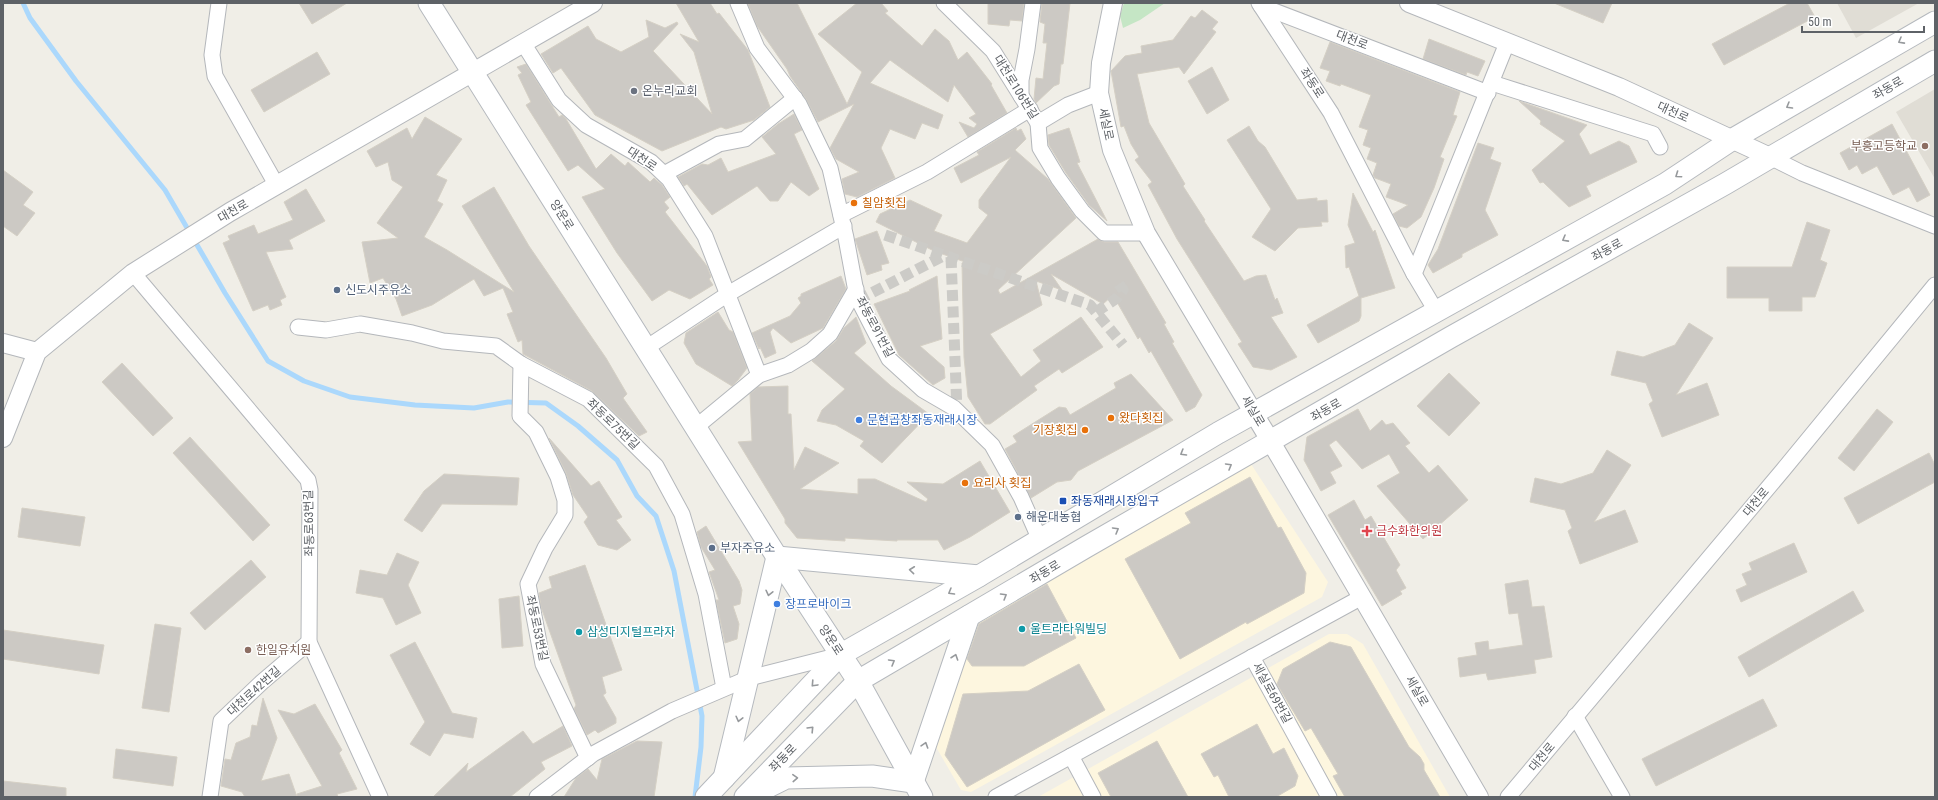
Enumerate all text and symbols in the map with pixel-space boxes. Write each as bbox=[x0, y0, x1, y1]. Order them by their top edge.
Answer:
scale bar bbox=[1802, 8, 1924, 34]
text: 50 m bbox=[1808, 15, 1832, 29]
street label: 대천로 bbox=[1334, 28, 1370, 52]
one-way arrow bbox=[1898, 36, 1905, 43]
street label: 대천로106번길 bbox=[991, 52, 1041, 122]
street label: 좌동로 bbox=[1297, 65, 1327, 101]
street label: 좌동로 bbox=[1870, 74, 1906, 102]
place label: 온누리교회 bbox=[642, 84, 697, 98]
marker: 온누리교회 bbox=[629, 86, 639, 96]
street label: 대천로 bbox=[1655, 99, 1691, 125]
one-way arrow bbox=[1785, 102, 1793, 109]
street label: 세실로 bbox=[1096, 106, 1116, 142]
place label: 부흥고등학교 bbox=[1851, 139, 1917, 153]
marker: 부흥고등학교 bbox=[1920, 141, 1930, 151]
street label: 대천로 bbox=[624, 144, 660, 174]
one-way arrow bbox=[1675, 170, 1682, 178]
place label: 칠암횟집 bbox=[862, 196, 906, 210]
street label: 대천로 bbox=[215, 197, 251, 225]
street label: 양운로 bbox=[547, 197, 577, 233]
marker: 칠암횟집 bbox=[849, 198, 859, 208]
one-way arrow bbox=[1562, 235, 1570, 242]
street label: 좌동로 bbox=[1589, 236, 1625, 264]
place label: 신도시주유소 bbox=[345, 283, 411, 297]
marker: 신도시주유소 bbox=[332, 285, 342, 295]
street label: 좌동로91번길 bbox=[853, 294, 897, 360]
street label: 세실로 bbox=[1238, 393, 1268, 429]
street label: 좌동로75번길 bbox=[584, 396, 642, 452]
street label: 좌동로 bbox=[1308, 396, 1344, 424]
place label: 왔다횟집 bbox=[1119, 411, 1163, 425]
place label: 문현곱창좌동재래시장 bbox=[867, 413, 977, 427]
marker: 왔다횟집 bbox=[1106, 413, 1116, 423]
marker: 문현곱창좌동재래시장 bbox=[854, 415, 864, 425]
place label: 기장횟집 bbox=[1033, 423, 1077, 437]
marker: 기장횟집 bbox=[1080, 425, 1090, 435]
one-way arrow bbox=[1180, 449, 1187, 456]
one-way arrow bbox=[1225, 463, 1232, 470]
place label: 요리사 횟집 bbox=[973, 476, 1031, 490]
marker: 요리사 횟집 bbox=[960, 478, 970, 488]
street label: 대천로 bbox=[1740, 485, 1772, 519]
street label: 좌동로63번길 bbox=[301, 489, 317, 557]
place label: 좌동재래시장입구 bbox=[1071, 494, 1159, 508]
marker: 좌동재래시장입구 bbox=[1058, 496, 1068, 506]
place label: 해운대농협 bbox=[1026, 510, 1081, 524]
marker: 해운대농협 bbox=[1013, 512, 1023, 522]
place label: 금수화한의원 bbox=[1376, 524, 1442, 538]
marker: 금수화한의원 bbox=[1361, 525, 1373, 537]
one-way arrow bbox=[1112, 528, 1119, 535]
place label: 부자주유소 bbox=[720, 541, 775, 555]
marker: 부자주유소 bbox=[707, 543, 717, 553]
street label: 좌동로 bbox=[1027, 557, 1063, 587]
one-way arrow bbox=[909, 565, 915, 574]
one-way arrow bbox=[948, 587, 956, 594]
one-way arrow bbox=[765, 589, 774, 596]
one-way arrow bbox=[1000, 593, 1007, 600]
street label: 좌동로53번길 bbox=[523, 594, 551, 662]
place label: 장프로바이크 bbox=[785, 597, 851, 611]
marker: 장프로바이크 bbox=[772, 599, 782, 609]
street label: 양운로 bbox=[816, 622, 846, 658]
place label: 울트라타워빌딩 bbox=[1030, 622, 1107, 636]
marker: 울트라타워빌딩 bbox=[1017, 624, 1027, 634]
place label: 삼성디지털프라자 bbox=[587, 625, 675, 639]
marker: 삼성디지털프라자 bbox=[574, 627, 584, 637]
place label: 한일유치원 bbox=[256, 643, 311, 657]
marker: 한일유치원 bbox=[243, 645, 253, 655]
one-way arrow bbox=[950, 654, 959, 661]
one-way arrow bbox=[888, 659, 895, 666]
street label: 세실로69번길 bbox=[1250, 660, 1294, 726]
street label: 대천로42번길 bbox=[224, 663, 284, 719]
street label: 세실로 bbox=[1403, 673, 1431, 709]
one-way arrow bbox=[811, 679, 819, 687]
one-way arrow bbox=[735, 716, 743, 722]
one-way arrow bbox=[806, 726, 814, 734]
street label: 대천로 bbox=[1526, 740, 1558, 774]
street label: 좌동로 bbox=[766, 741, 800, 775]
one-way arrow bbox=[920, 741, 929, 748]
one-way arrow bbox=[792, 774, 798, 782]

